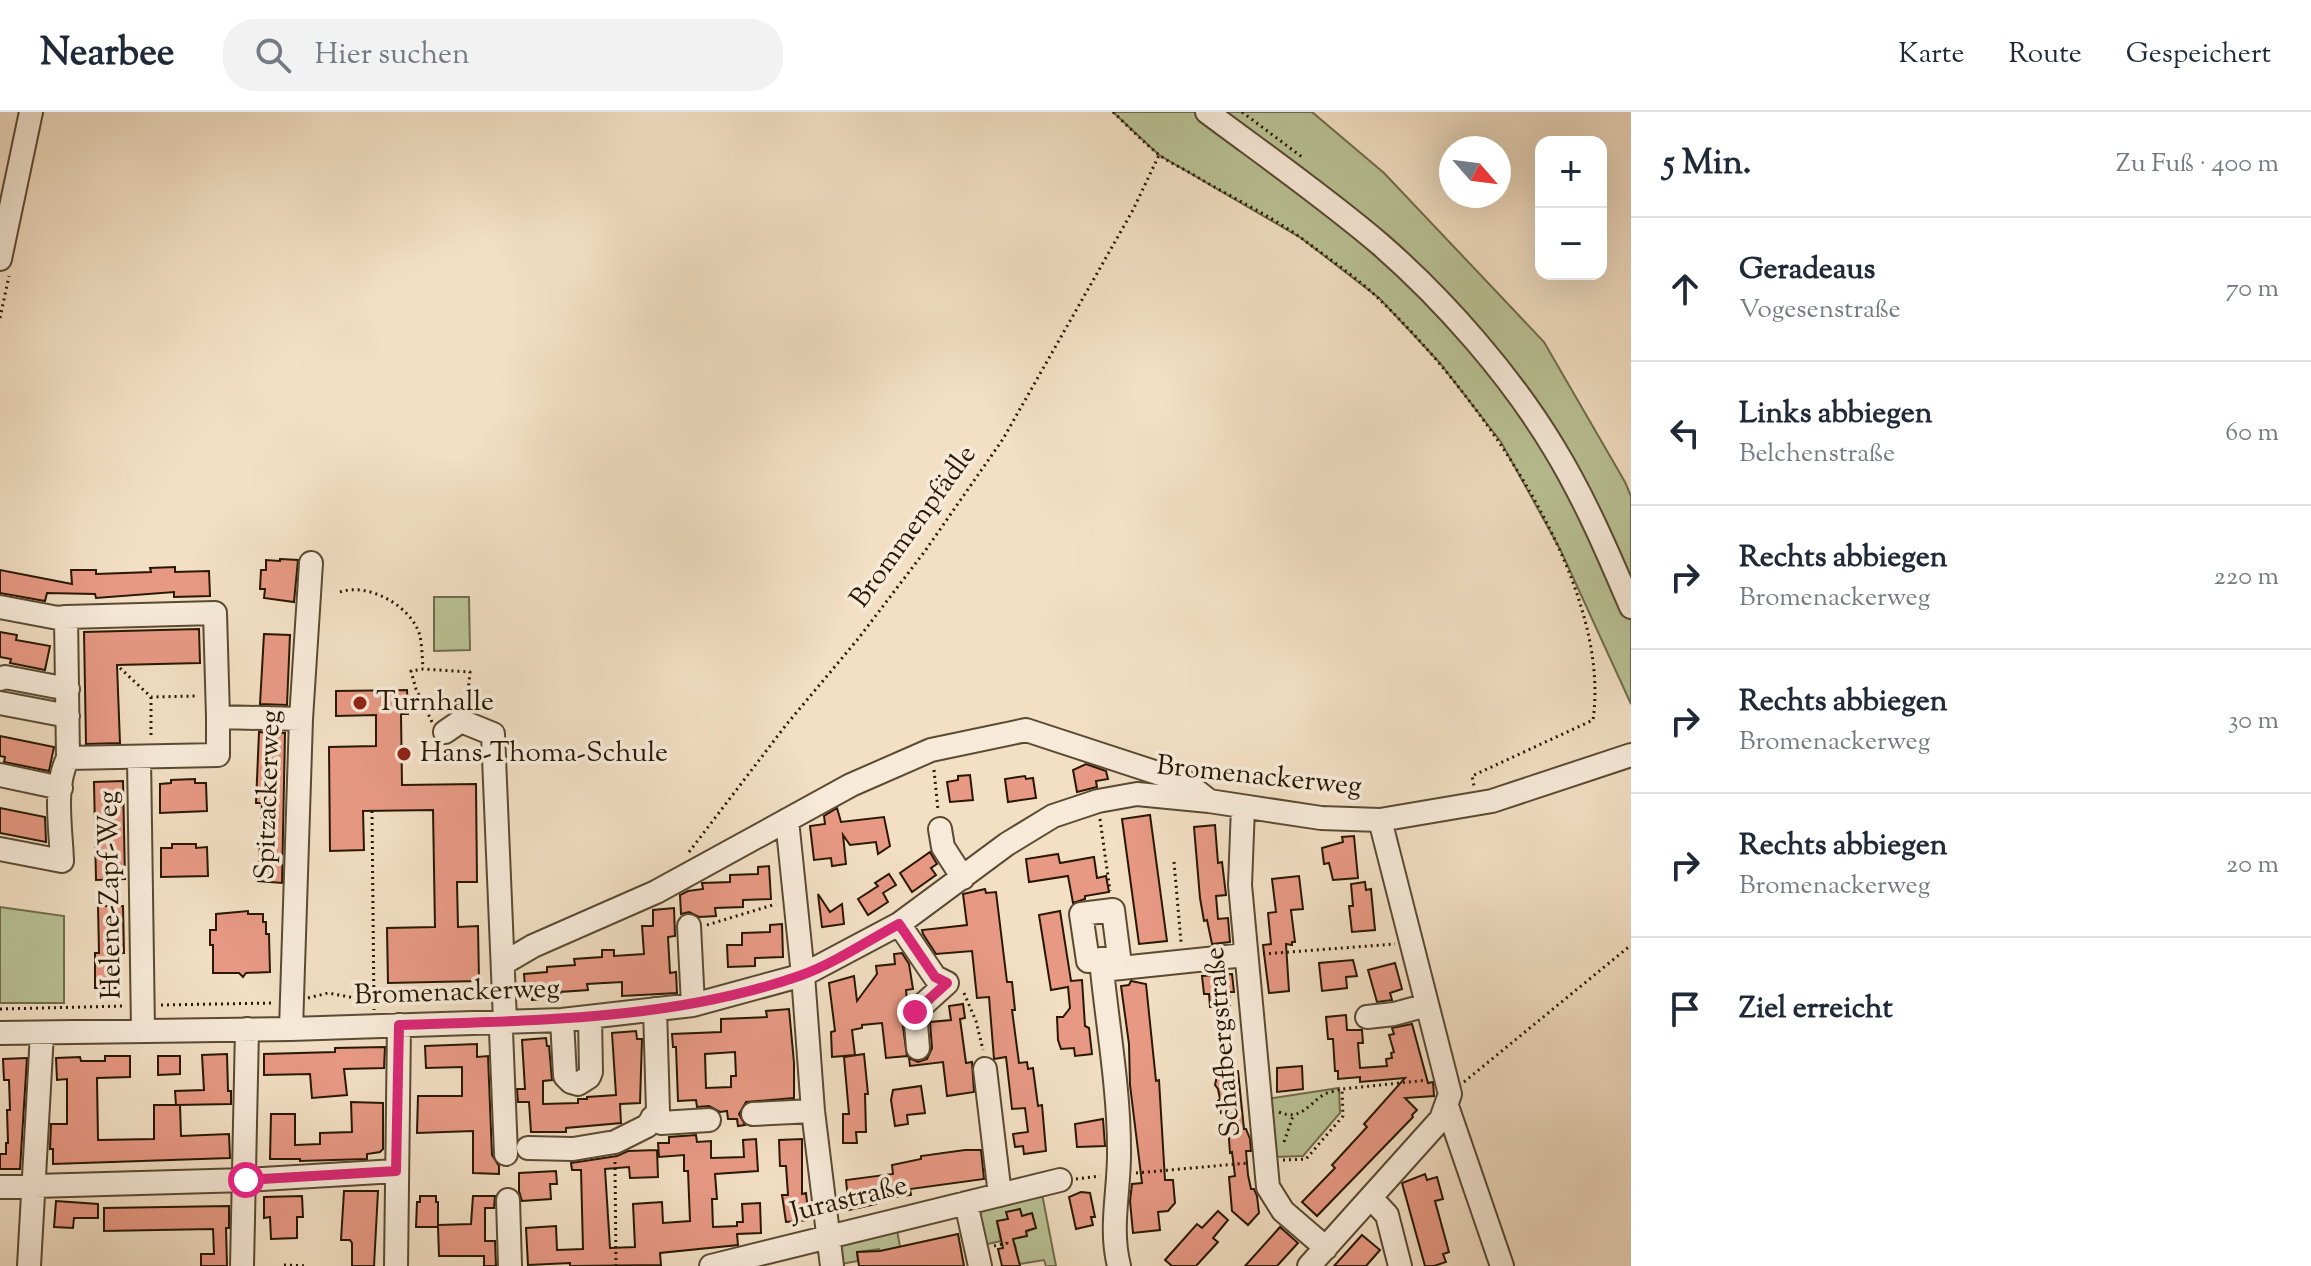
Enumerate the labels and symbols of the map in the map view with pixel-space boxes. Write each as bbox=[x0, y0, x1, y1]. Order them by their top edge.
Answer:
north arrow bbox=[1439, 136, 1511, 208]
street label: Brommenpfädle bbox=[841, 437, 987, 617]
place label: Turnhalle bbox=[376, 683, 494, 723]
marker: Turnhalle bbox=[351, 694, 369, 712]
street label: Spitzackerweg bbox=[246, 709, 292, 881]
place label: Hans-Thoma-Schule bbox=[420, 734, 668, 774]
marker: Hans-Thoma-Schule bbox=[395, 745, 413, 763]
street label: Bromenackerweg bbox=[1154, 746, 1364, 808]
street label: Helene-Zapf-Weg bbox=[89, 790, 133, 1000]
street label: Schafbergstraße bbox=[1196, 945, 1252, 1139]
street label: Bromenackerweg bbox=[353, 969, 561, 1017]
route end bbox=[897, 994, 933, 1030]
route start bbox=[228, 1162, 264, 1198]
street label: Jurastraße bbox=[784, 1166, 912, 1234]

